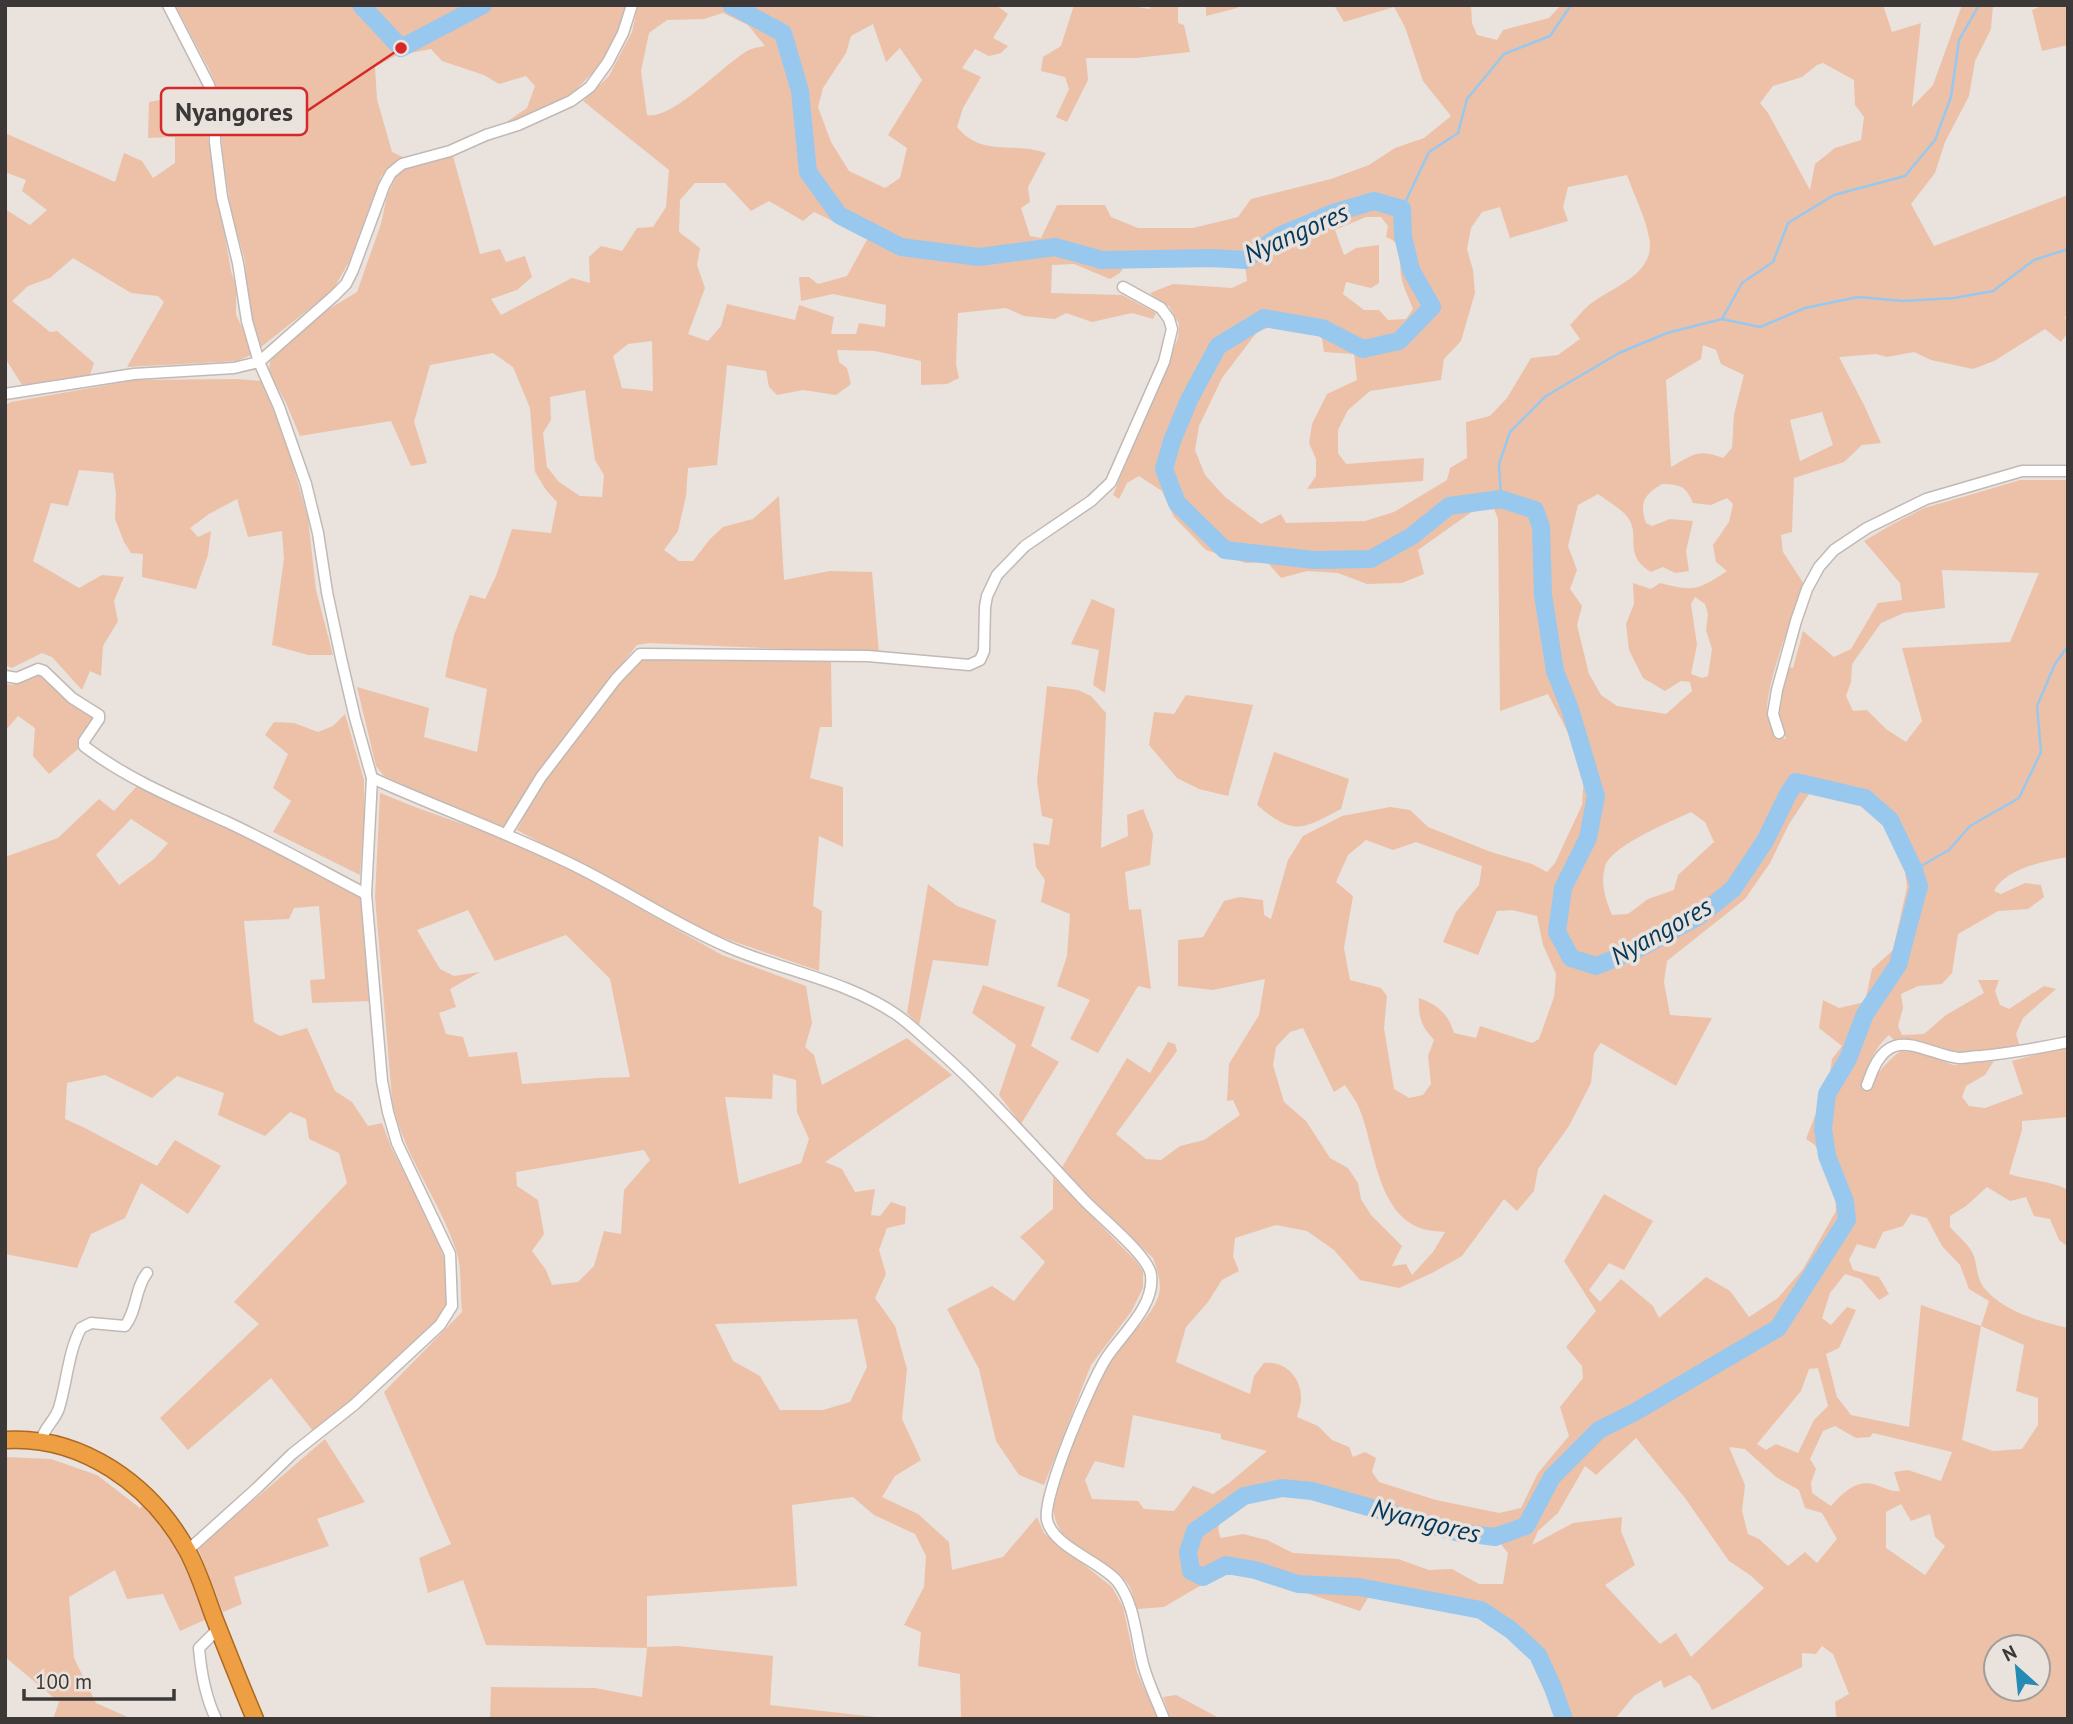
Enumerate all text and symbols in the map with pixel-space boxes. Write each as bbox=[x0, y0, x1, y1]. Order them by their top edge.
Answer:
callout: Nyangores bbox=[161, 88, 307, 135]
text: Nyangores bbox=[175, 95, 293, 128]
water label: Nyangores bbox=[1238, 195, 1354, 270]
water label: Nyangores bbox=[1604, 889, 1718, 972]
water label: Nyangores bbox=[1368, 1491, 1485, 1550]
north arrow bbox=[1982, 1633, 2052, 1703]
text: N bbox=[1998, 1639, 2020, 1666]
scale bar bbox=[24, 1658, 175, 1702]
text: 100 m bbox=[35, 1668, 92, 1695]

